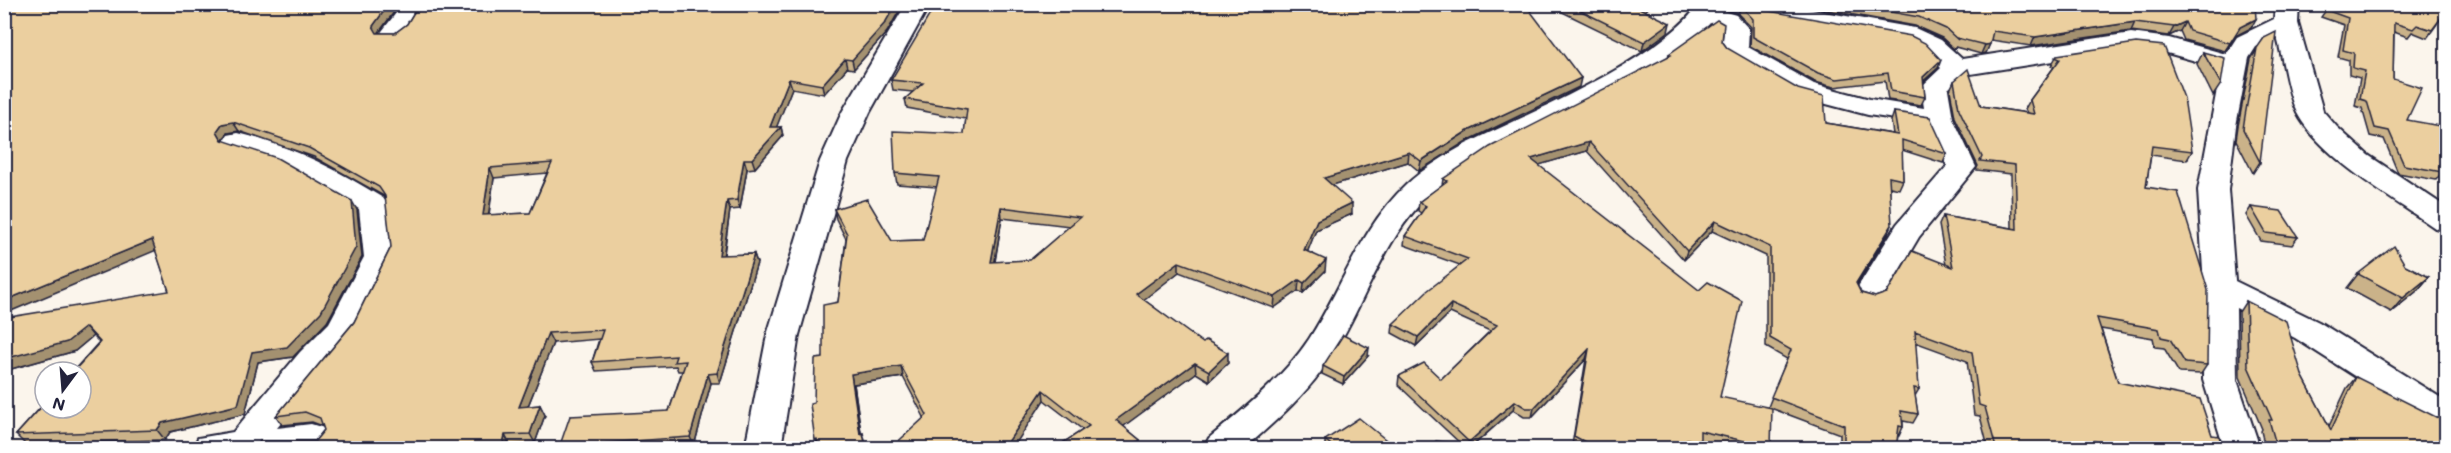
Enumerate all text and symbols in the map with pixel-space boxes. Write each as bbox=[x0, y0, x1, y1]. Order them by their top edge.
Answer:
north arrow bbox=[33, 360, 93, 420]
text: N bbox=[50, 393, 67, 417]

